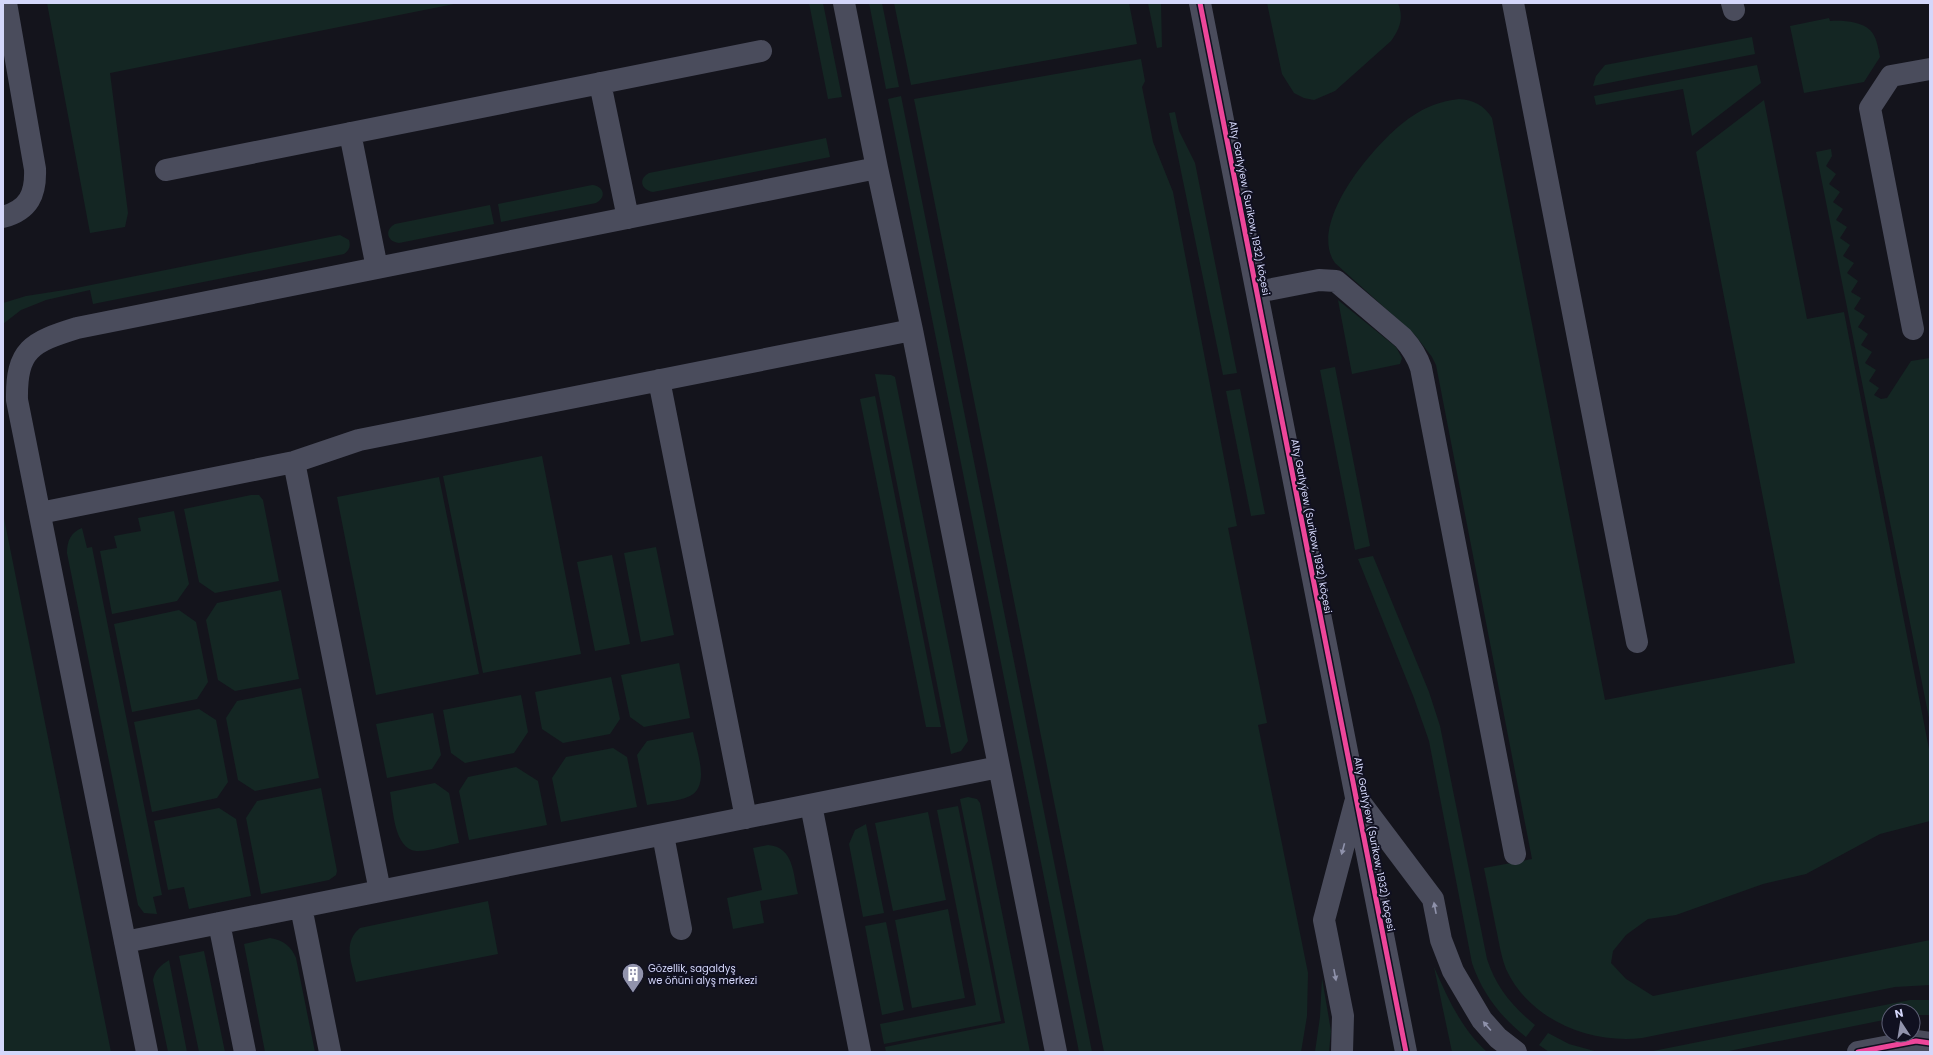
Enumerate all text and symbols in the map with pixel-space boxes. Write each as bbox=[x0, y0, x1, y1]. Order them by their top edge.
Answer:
street label: Alty Garlyýew (Surikow, 1932) köçesi bbox=[1225, 120, 1274, 297]
street label: Alty Garlyýew (Surikow, 1932) köçesi bbox=[1287, 438, 1336, 615]
street label: Alty Garlyýew (Surikow, 1932) köçesi bbox=[1350, 756, 1399, 933]
one-way arrow bbox=[1340, 843, 1346, 855]
one-way arrow bbox=[1432, 902, 1438, 914]
building icon: Gözellik, sagaldyş we öňüni alyş merkezi bbox=[620, 961, 646, 994]
place label: Gözellik, sagaldyş we öňüni alyş merkezi bbox=[648, 961, 757, 988]
one-way arrow bbox=[1332, 969, 1338, 981]
north arrow bbox=[1881, 1003, 1921, 1043]
text: N bbox=[1893, 1005, 1905, 1022]
one-way arrow bbox=[1483, 1021, 1492, 1030]

